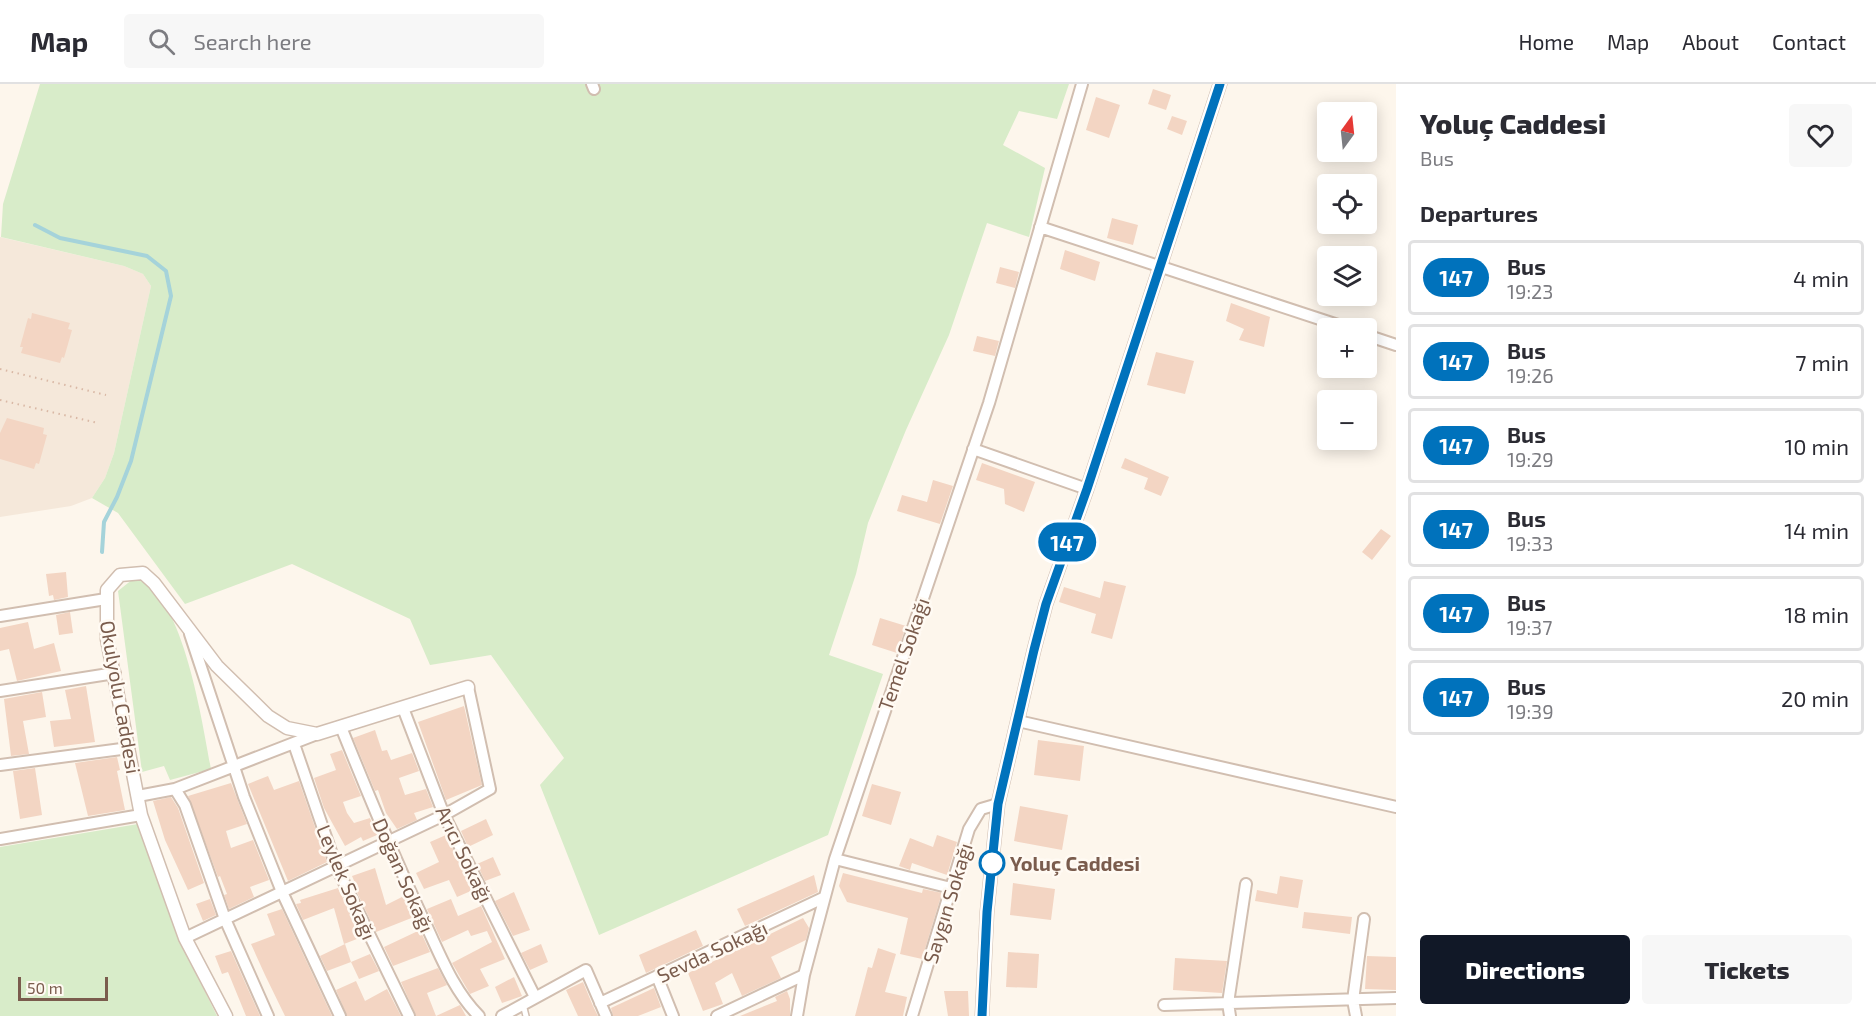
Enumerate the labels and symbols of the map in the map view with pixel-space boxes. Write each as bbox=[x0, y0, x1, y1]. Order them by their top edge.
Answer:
north arrow bbox=[1317, 102, 1377, 162]
line badge: 147 bbox=[1032, 522, 1102, 562]
street label: Temel Sokağı bbox=[872, 594, 934, 714]
street label: Okulyolu Caddesi bbox=[96, 618, 146, 776]
street label: Arıcı Sokağı bbox=[431, 802, 499, 906]
street label: Doğan Sokağı bbox=[368, 814, 440, 936]
street label: Leylek Sokağı bbox=[312, 821, 382, 943]
street label: Saygın Sokağı bbox=[917, 840, 977, 966]
marker: Yoluç Caddesi bbox=[979, 850, 1005, 876]
place label: Yoluç Caddesi bbox=[1010, 851, 1140, 876]
street label: Sevda Sokağı bbox=[653, 915, 771, 987]
scale bar bbox=[18, 974, 108, 1002]

